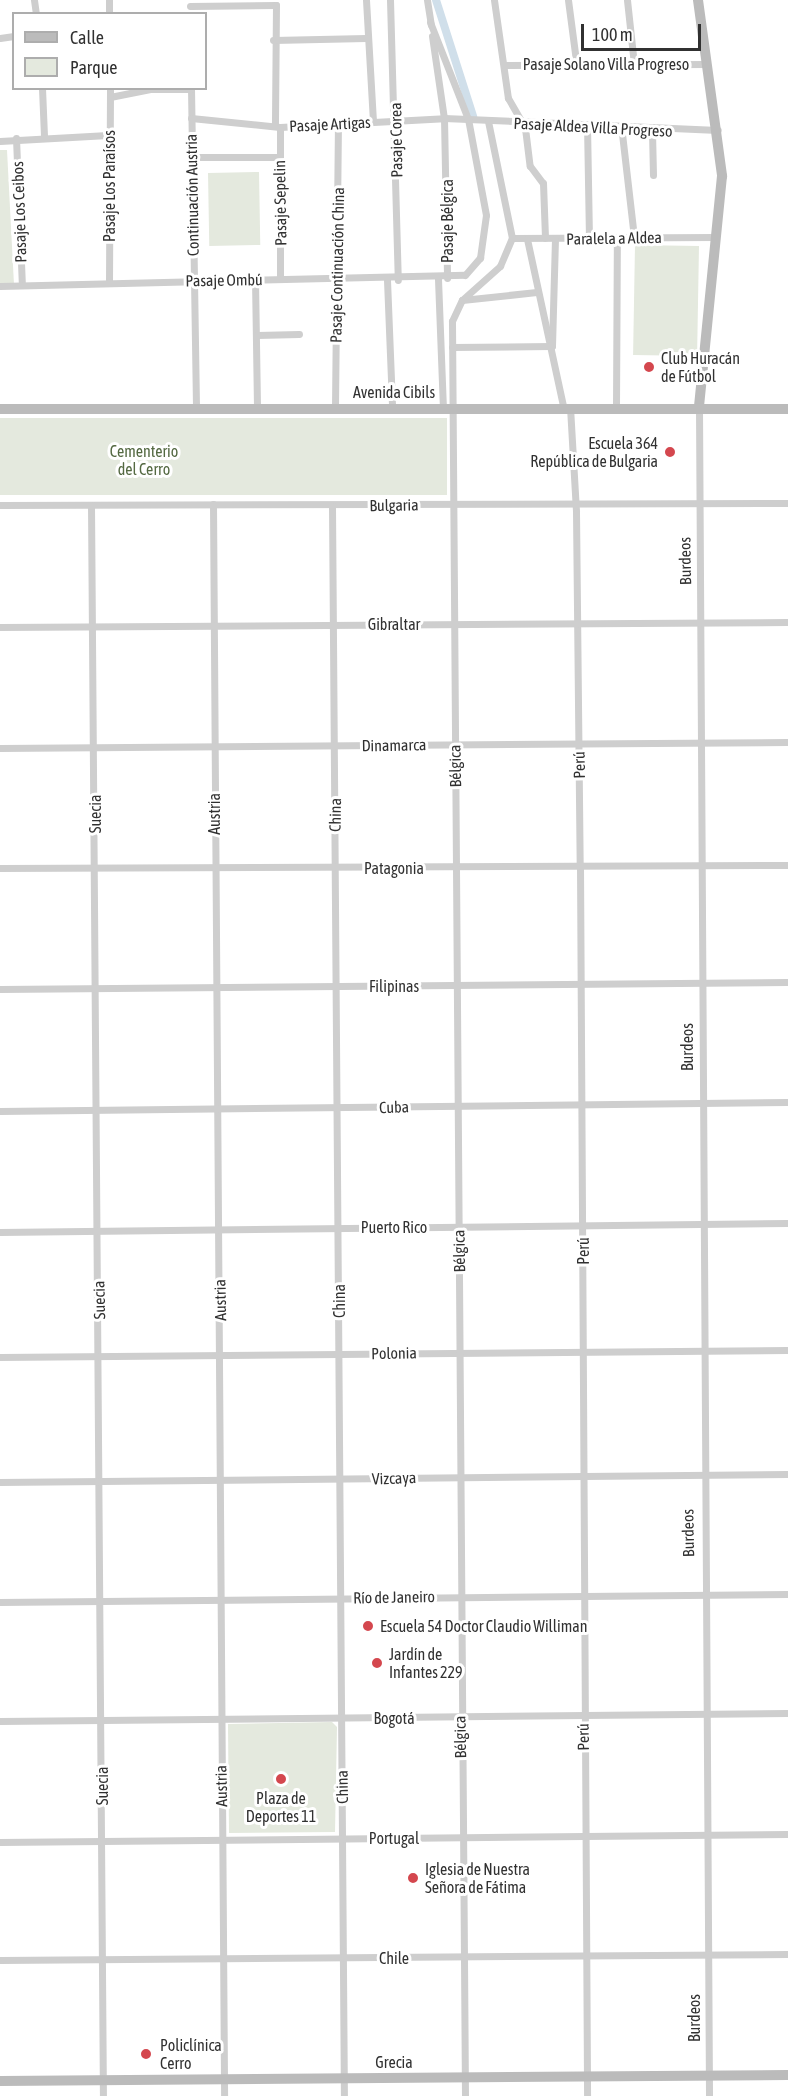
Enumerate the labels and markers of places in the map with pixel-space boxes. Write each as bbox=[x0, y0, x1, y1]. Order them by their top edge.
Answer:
place label: Club Huracán de Fútbol bbox=[661, 348, 740, 386]
marker: Club Huracán de Fútbol bbox=[642, 360, 656, 374]
place label: Escuela 364 República de Bulgaria bbox=[530, 433, 658, 471]
marker: Escuela 364 República de Bulgaria bbox=[663, 445, 677, 459]
place label: Escuela 54 Doctor Claudio Williman bbox=[380, 1616, 588, 1636]
marker: Escuela 54 Doctor Claudio Williman bbox=[361, 1619, 375, 1633]
place label: Jardín de Infantes 229 bbox=[389, 1644, 463, 1682]
marker: Jardín de Infantes 229 bbox=[370, 1656, 384, 1670]
marker: Plaza de Deportes 11 bbox=[274, 1772, 288, 1786]
place label: Plaza de Deportes 11 bbox=[246, 1788, 316, 1826]
place label: Iglesia de Nuestra Señora de Fátima bbox=[425, 1859, 530, 1897]
marker: Iglesia de Nuestra Señora de Fátima bbox=[406, 1871, 420, 1885]
place label: Policlínica Cerro bbox=[160, 2035, 222, 2073]
marker: Policlínica Cerro bbox=[137, 2045, 155, 2063]

